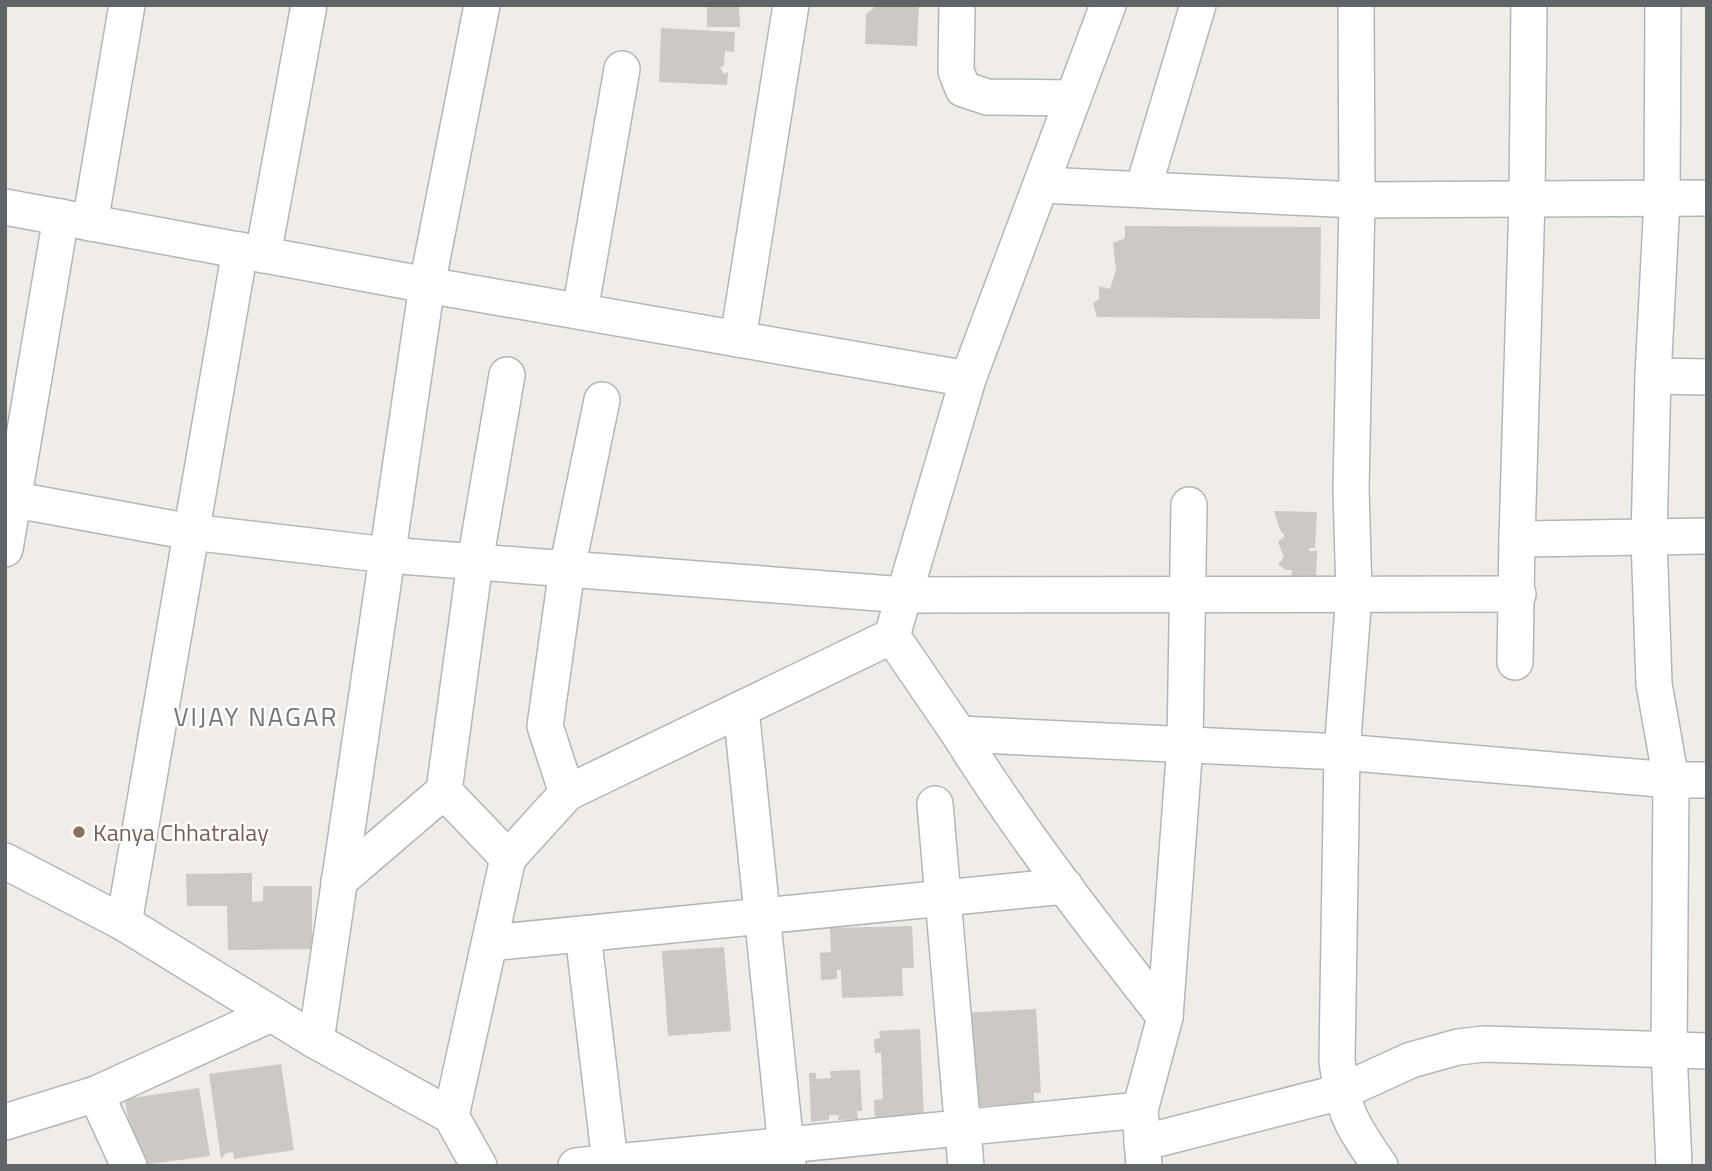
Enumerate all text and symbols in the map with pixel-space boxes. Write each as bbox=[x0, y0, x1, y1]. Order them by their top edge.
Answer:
district label: VIJAY NAGAR bbox=[173, 697, 339, 736]
place label: Kanya Chhatralay bbox=[93, 814, 269, 850]
marker: Kanya Chhatralay bbox=[71, 824, 87, 840]

